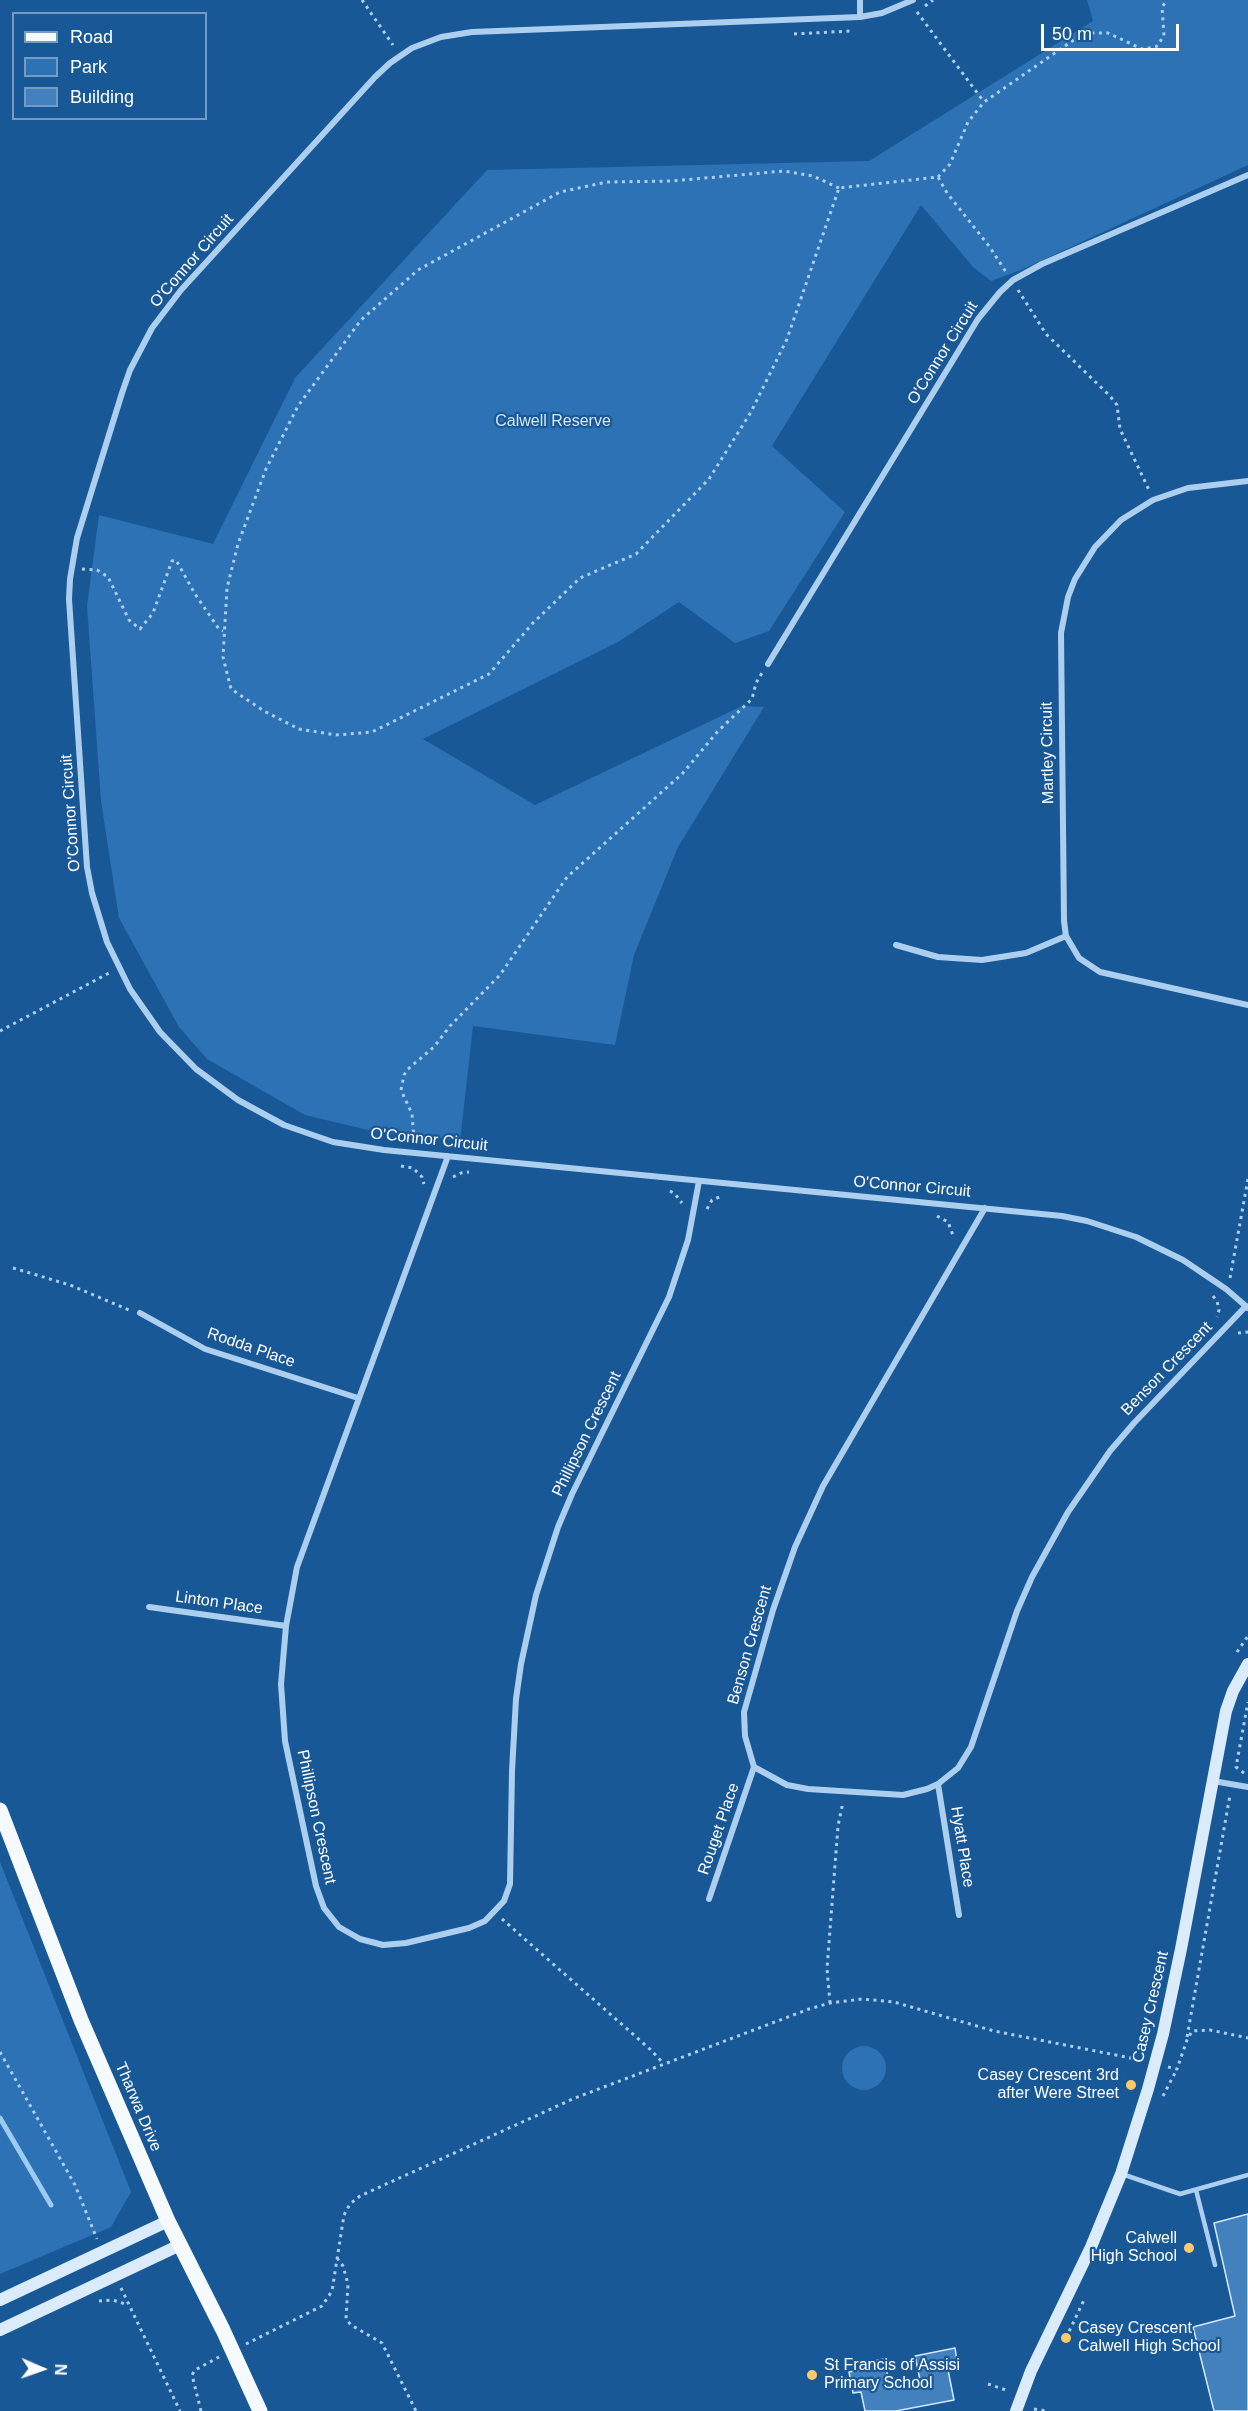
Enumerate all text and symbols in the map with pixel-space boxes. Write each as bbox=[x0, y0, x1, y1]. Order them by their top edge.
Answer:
legend bbox=[12, 12, 207, 120]
scale bar bbox=[1044, 12, 1182, 50]
text: 50 m bbox=[1052, 24, 1092, 44]
text: Road bbox=[70, 27, 113, 47]
text: Park bbox=[70, 57, 107, 77]
text: Building bbox=[70, 87, 134, 107]
street label: O'Connor Circuit bbox=[146, 210, 238, 312]
street label: O'Connor Circuit bbox=[904, 298, 982, 408]
park label: Calwell Reserve bbox=[495, 412, 611, 432]
street label: Martley Circuit bbox=[1038, 702, 1058, 804]
street label: O'Connor Circuit bbox=[57, 754, 85, 872]
street label: O'Connor Circuit bbox=[369, 1124, 489, 1156]
street label: O'Connor Circuit bbox=[853, 1172, 971, 1202]
street label: Benson Crescent bbox=[1117, 1318, 1217, 1420]
street label: Rodda Place bbox=[205, 1324, 297, 1372]
street label: Phillipson Crescent bbox=[548, 1368, 626, 1500]
street label: Benson Crescent bbox=[724, 1583, 776, 1707]
street label: Linton Place bbox=[174, 1587, 264, 1619]
street label: Phillipson Crescent bbox=[292, 1748, 340, 1886]
street label: Rouget Place bbox=[694, 1780, 744, 1878]
street label: Hyatt Place bbox=[946, 1805, 978, 1889]
street label: Casey Crescent bbox=[1129, 1949, 1173, 2065]
street label: Tharwa Drive bbox=[111, 2059, 165, 2155]
place label: Casey Crescent 3rd after Were Street bbox=[978, 2066, 1119, 2104]
marker: Casey Crescent 3rd after Were Street bbox=[1124, 2078, 1138, 2092]
place label: Calwell High School bbox=[1091, 2229, 1177, 2267]
marker: Calwell High School bbox=[1182, 2241, 1196, 2255]
place label: Casey Crescent Calwell High School bbox=[1078, 2319, 1220, 2357]
marker: Casey Crescent Calwell High School bbox=[1059, 2331, 1073, 2345]
north arrow bbox=[12, 2339, 72, 2399]
place label: St Francis of Assisi Primary School bbox=[824, 2356, 960, 2394]
text: N bbox=[52, 2364, 69, 2376]
marker: St Francis of Assisi Primary School bbox=[805, 2368, 819, 2382]

